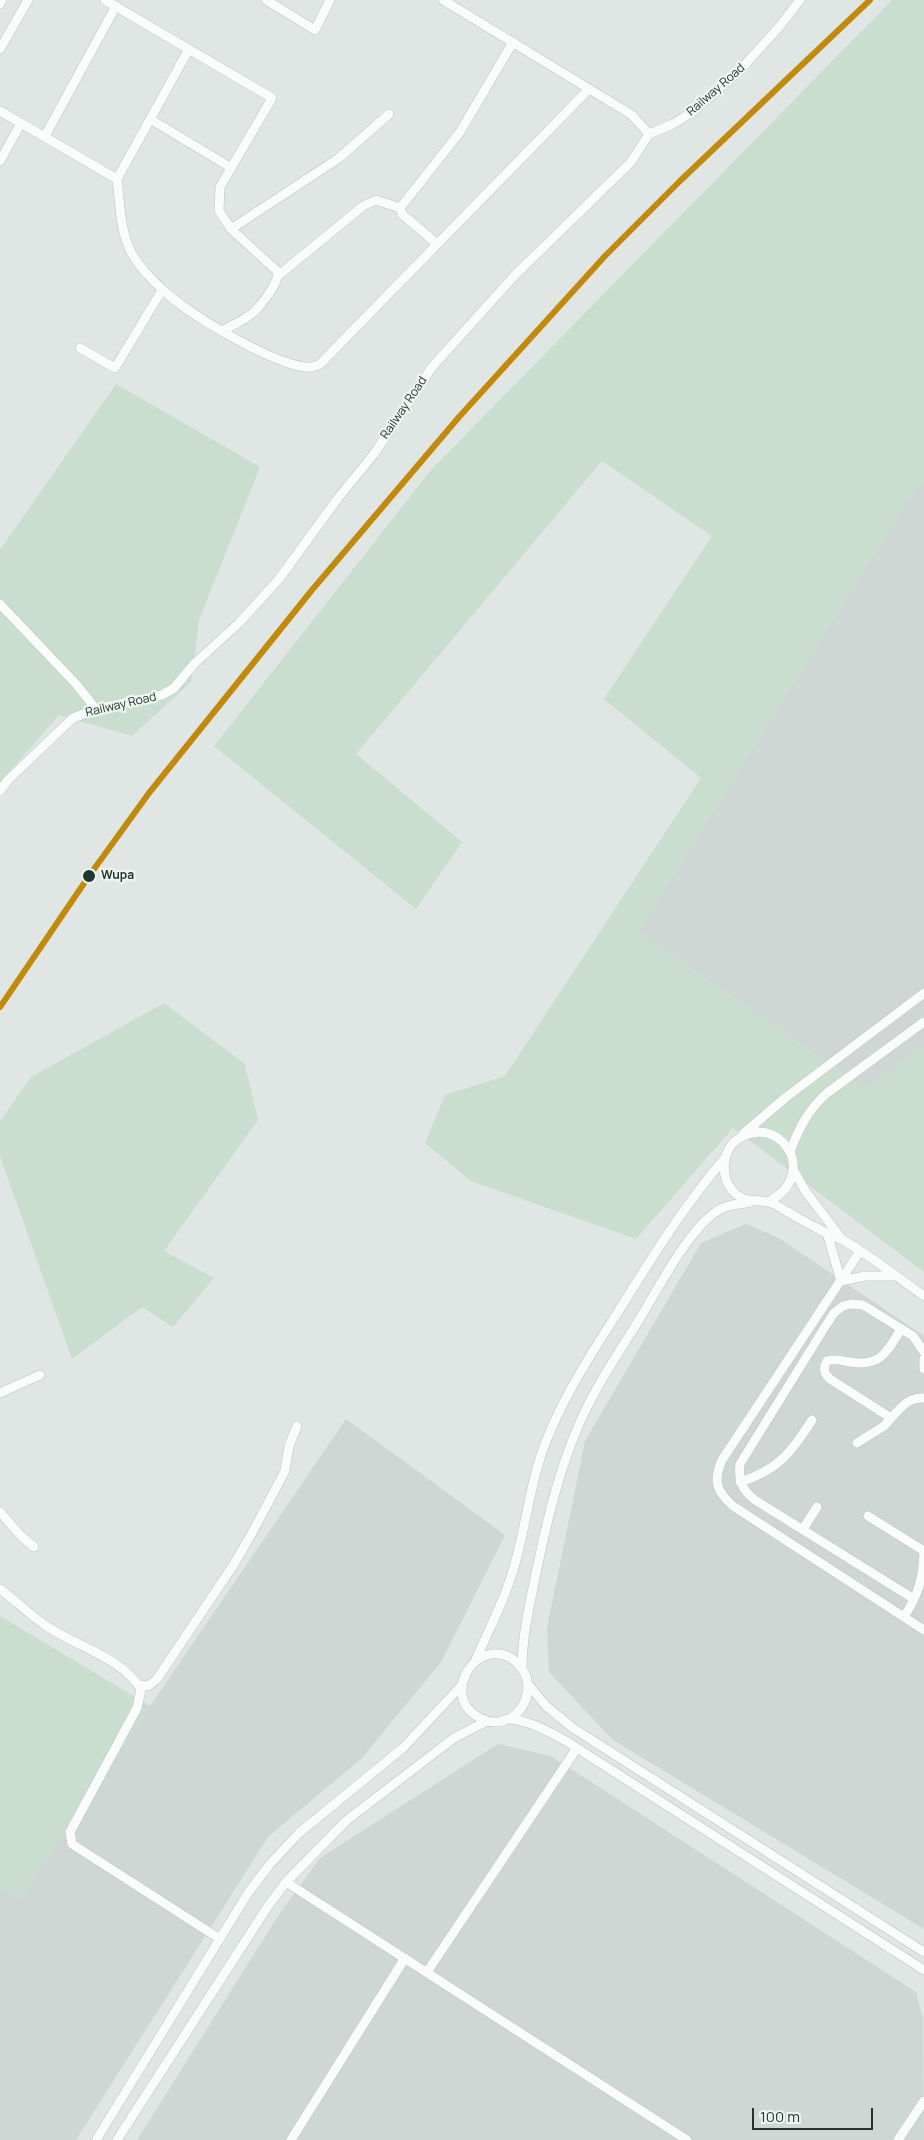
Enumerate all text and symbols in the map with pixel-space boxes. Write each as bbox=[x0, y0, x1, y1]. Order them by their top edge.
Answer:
street label: Railway Road bbox=[684, 61, 748, 119]
street label: Railway Road bbox=[378, 374, 430, 442]
street label: Railway Road bbox=[84, 690, 158, 720]
marker: Wupa bbox=[81, 868, 97, 884]
place label: Wupa bbox=[101, 869, 134, 883]
scale bar bbox=[754, 2098, 875, 2130]
text: 100 m bbox=[760, 2106, 800, 2127]

